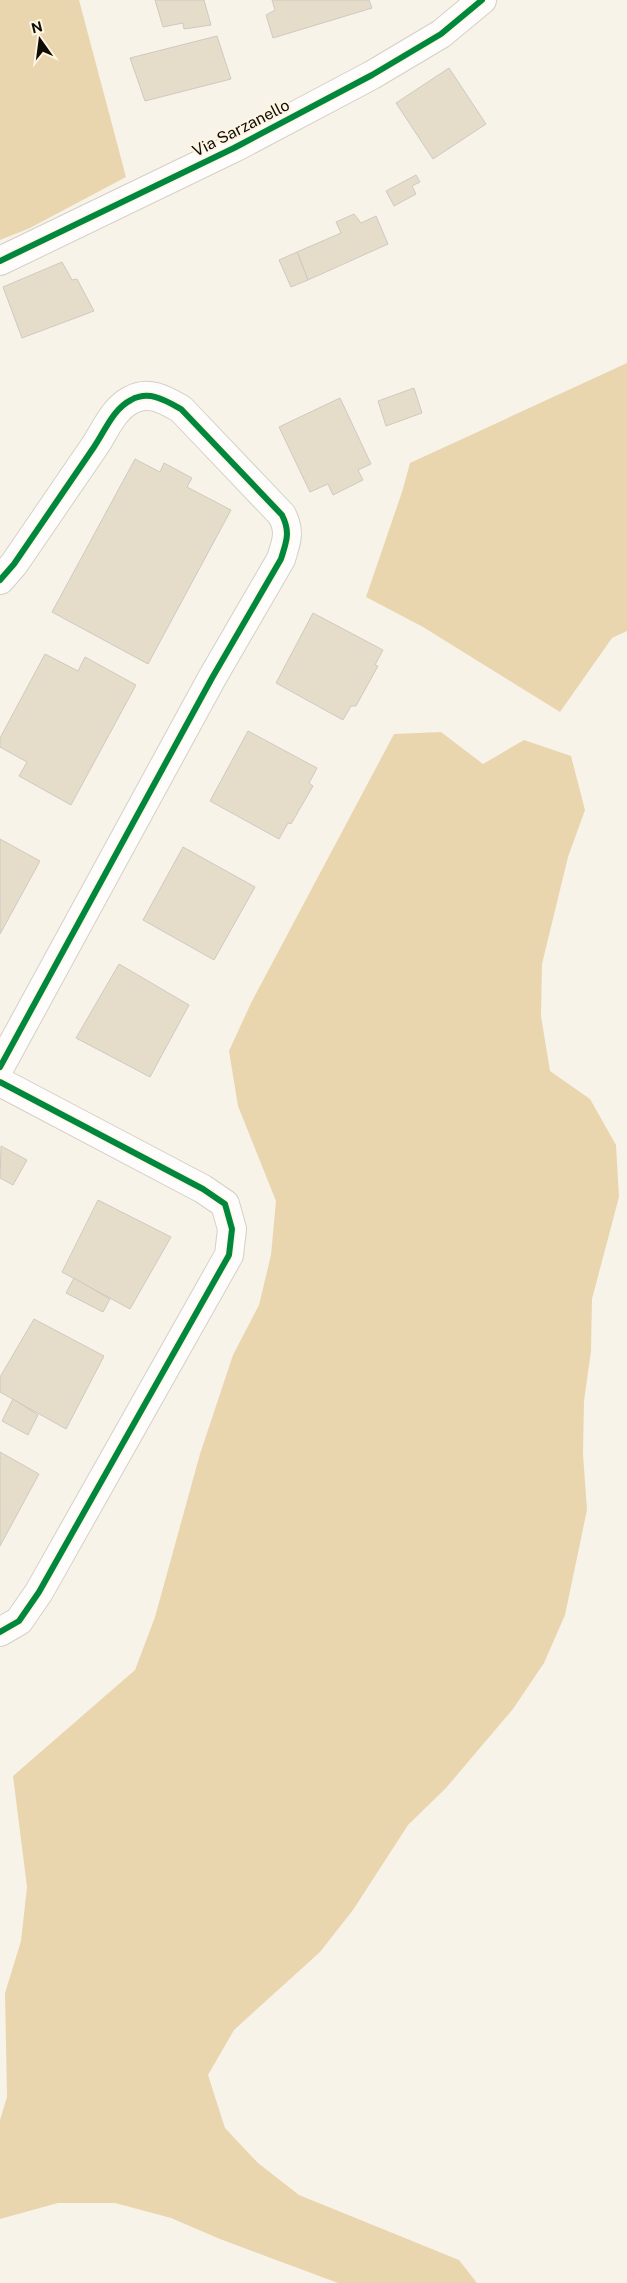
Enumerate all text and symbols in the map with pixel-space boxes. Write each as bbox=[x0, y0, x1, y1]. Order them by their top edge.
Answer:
north arrow bbox=[15, 15, 65, 65]
text: N bbox=[30, 18, 44, 36]
street label: Via Sarzanello bbox=[189, 95, 293, 161]

